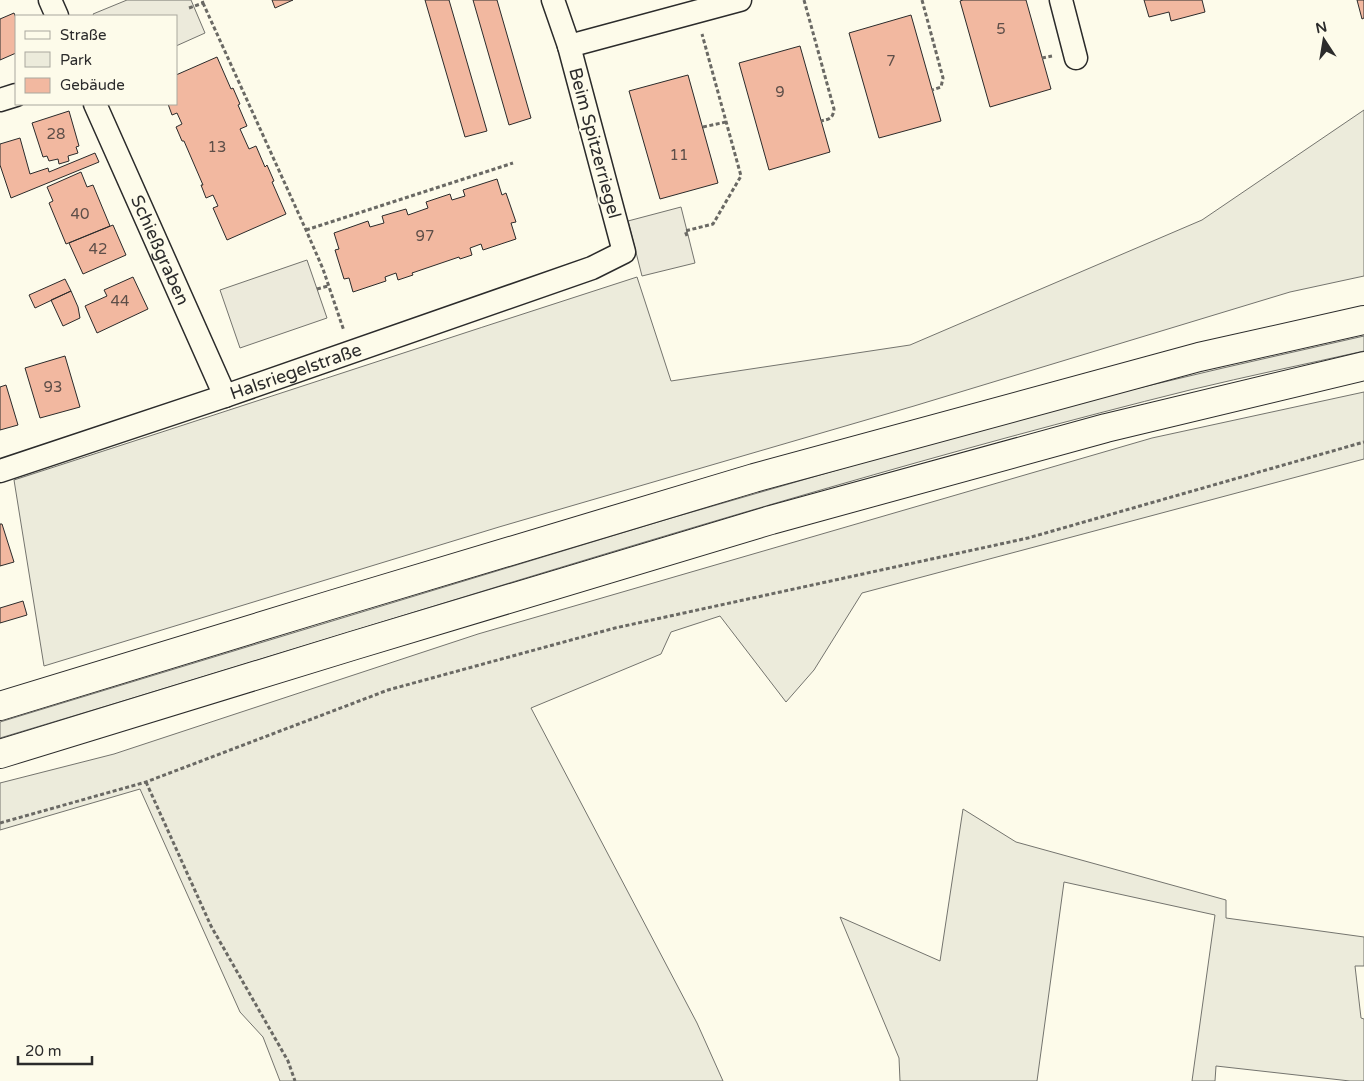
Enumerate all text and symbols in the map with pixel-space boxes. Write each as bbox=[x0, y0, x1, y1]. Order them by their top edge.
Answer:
legend bbox=[15, 15, 178, 105]
north arrow bbox=[1299, 15, 1349, 65]
text: N bbox=[1314, 18, 1329, 37]
house number: 5 bbox=[996, 20, 1006, 38]
text: Straße bbox=[60, 26, 106, 44]
text: Park bbox=[60, 51, 92, 69]
house number: 7 bbox=[886, 52, 896, 70]
street label: Beim Spitzerriegel bbox=[564, 65, 626, 221]
text: Gebäude bbox=[60, 76, 125, 94]
house number: 9 bbox=[775, 83, 785, 101]
house number: 28 bbox=[47, 125, 65, 143]
house number: 13 bbox=[208, 138, 226, 156]
house number: 11 bbox=[670, 146, 688, 164]
street label: Schießgraben bbox=[126, 192, 194, 309]
house number: 40 bbox=[71, 205, 89, 223]
house number: 97 bbox=[416, 227, 434, 245]
house number: 42 bbox=[89, 240, 107, 258]
house number: 44 bbox=[111, 292, 129, 310]
street label: Halsriegelstraße bbox=[227, 338, 364, 404]
house number: 93 bbox=[44, 378, 62, 396]
scale bar bbox=[18, 1034, 91, 1066]
text: 20 m bbox=[25, 1042, 62, 1060]

